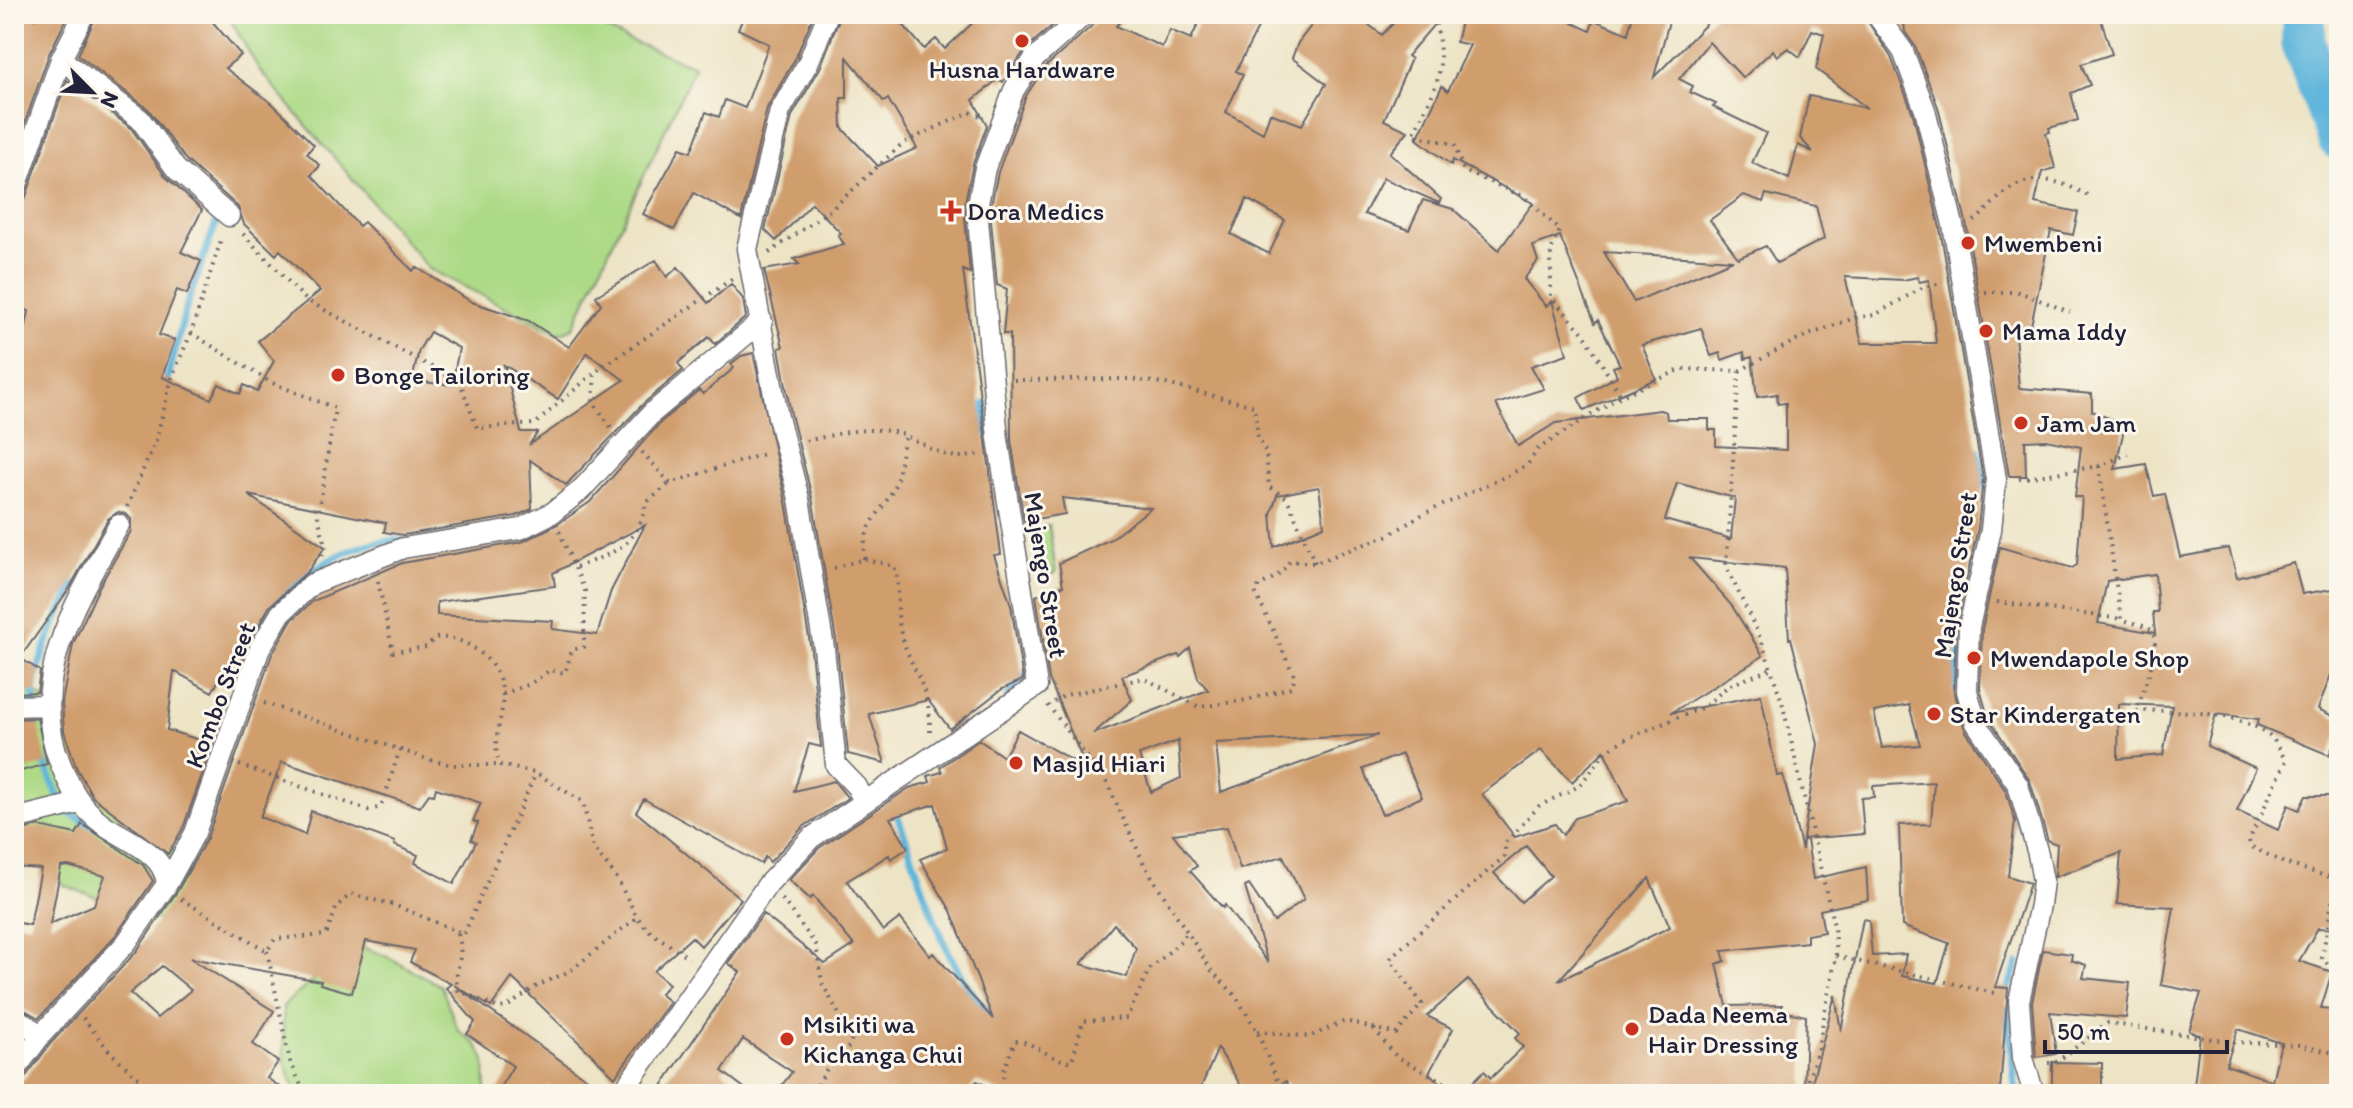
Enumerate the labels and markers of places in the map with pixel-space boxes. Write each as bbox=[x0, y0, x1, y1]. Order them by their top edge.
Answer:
marker: Husna Hardware bbox=[1013, 32, 1031, 50]
place label: Husna Hardware bbox=[929, 53, 1115, 85]
place label: Dora Medics bbox=[967, 195, 1104, 227]
marker: Dora Medics bbox=[942, 202, 960, 220]
place label: Mwembeni bbox=[1984, 227, 2103, 259]
marker: Mwembeni bbox=[1959, 234, 1977, 252]
place label: Mama Iddy bbox=[2002, 315, 2126, 347]
marker: Mama Iddy bbox=[1977, 322, 1995, 340]
place label: Bonge Tailoring bbox=[354, 359, 530, 391]
marker: Bonge Tailoring bbox=[329, 366, 347, 384]
place label: Jam Jam bbox=[2037, 407, 2136, 439]
marker: Jam Jam bbox=[2012, 414, 2030, 432]
place label: Mwendapole Shop bbox=[1990, 642, 2189, 674]
marker: Mwendapole Shop bbox=[1965, 649, 1983, 667]
place label: Star Kindergaten bbox=[1950, 698, 2141, 730]
marker: Star Kindergaten bbox=[1925, 705, 1943, 723]
place label: Masjid Hiari bbox=[1032, 747, 1166, 779]
marker: Masjid Hiari bbox=[1007, 754, 1025, 772]
place label: Dada Neema Hair Dressing bbox=[1648, 998, 1799, 1060]
place label: Msikiti wa Kichanga Chui bbox=[803, 1008, 963, 1070]
marker: Dada Neema Hair Dressing bbox=[1623, 1020, 1641, 1038]
marker: Msikiti wa Kichanga Chui bbox=[778, 1030, 796, 1048]

